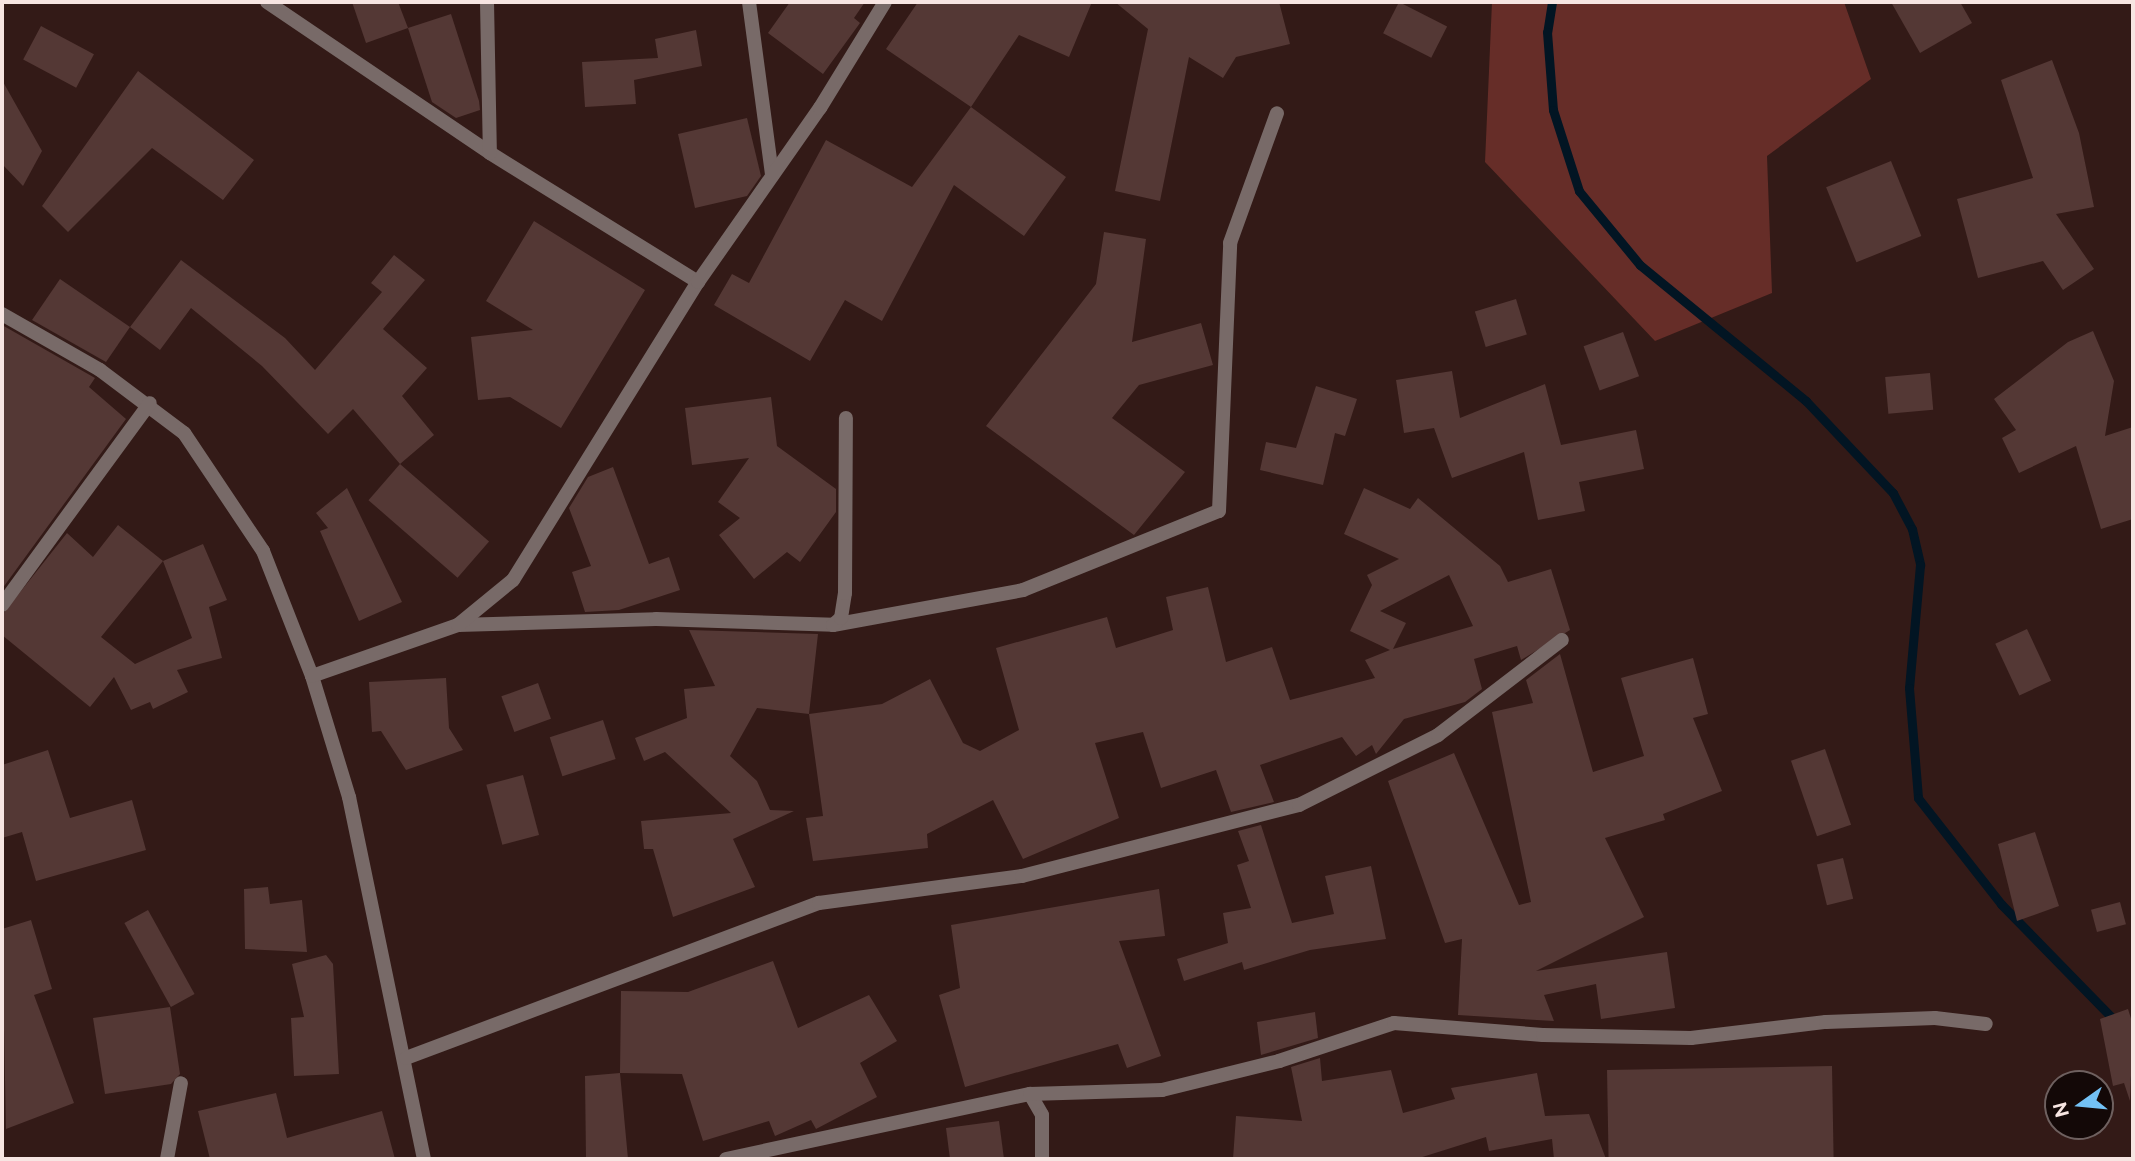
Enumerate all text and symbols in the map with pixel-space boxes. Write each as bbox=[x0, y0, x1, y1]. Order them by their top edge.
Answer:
north arrow bbox=[2044, 1070, 2114, 1140]
text: N bbox=[2048, 1100, 2073, 1120]

